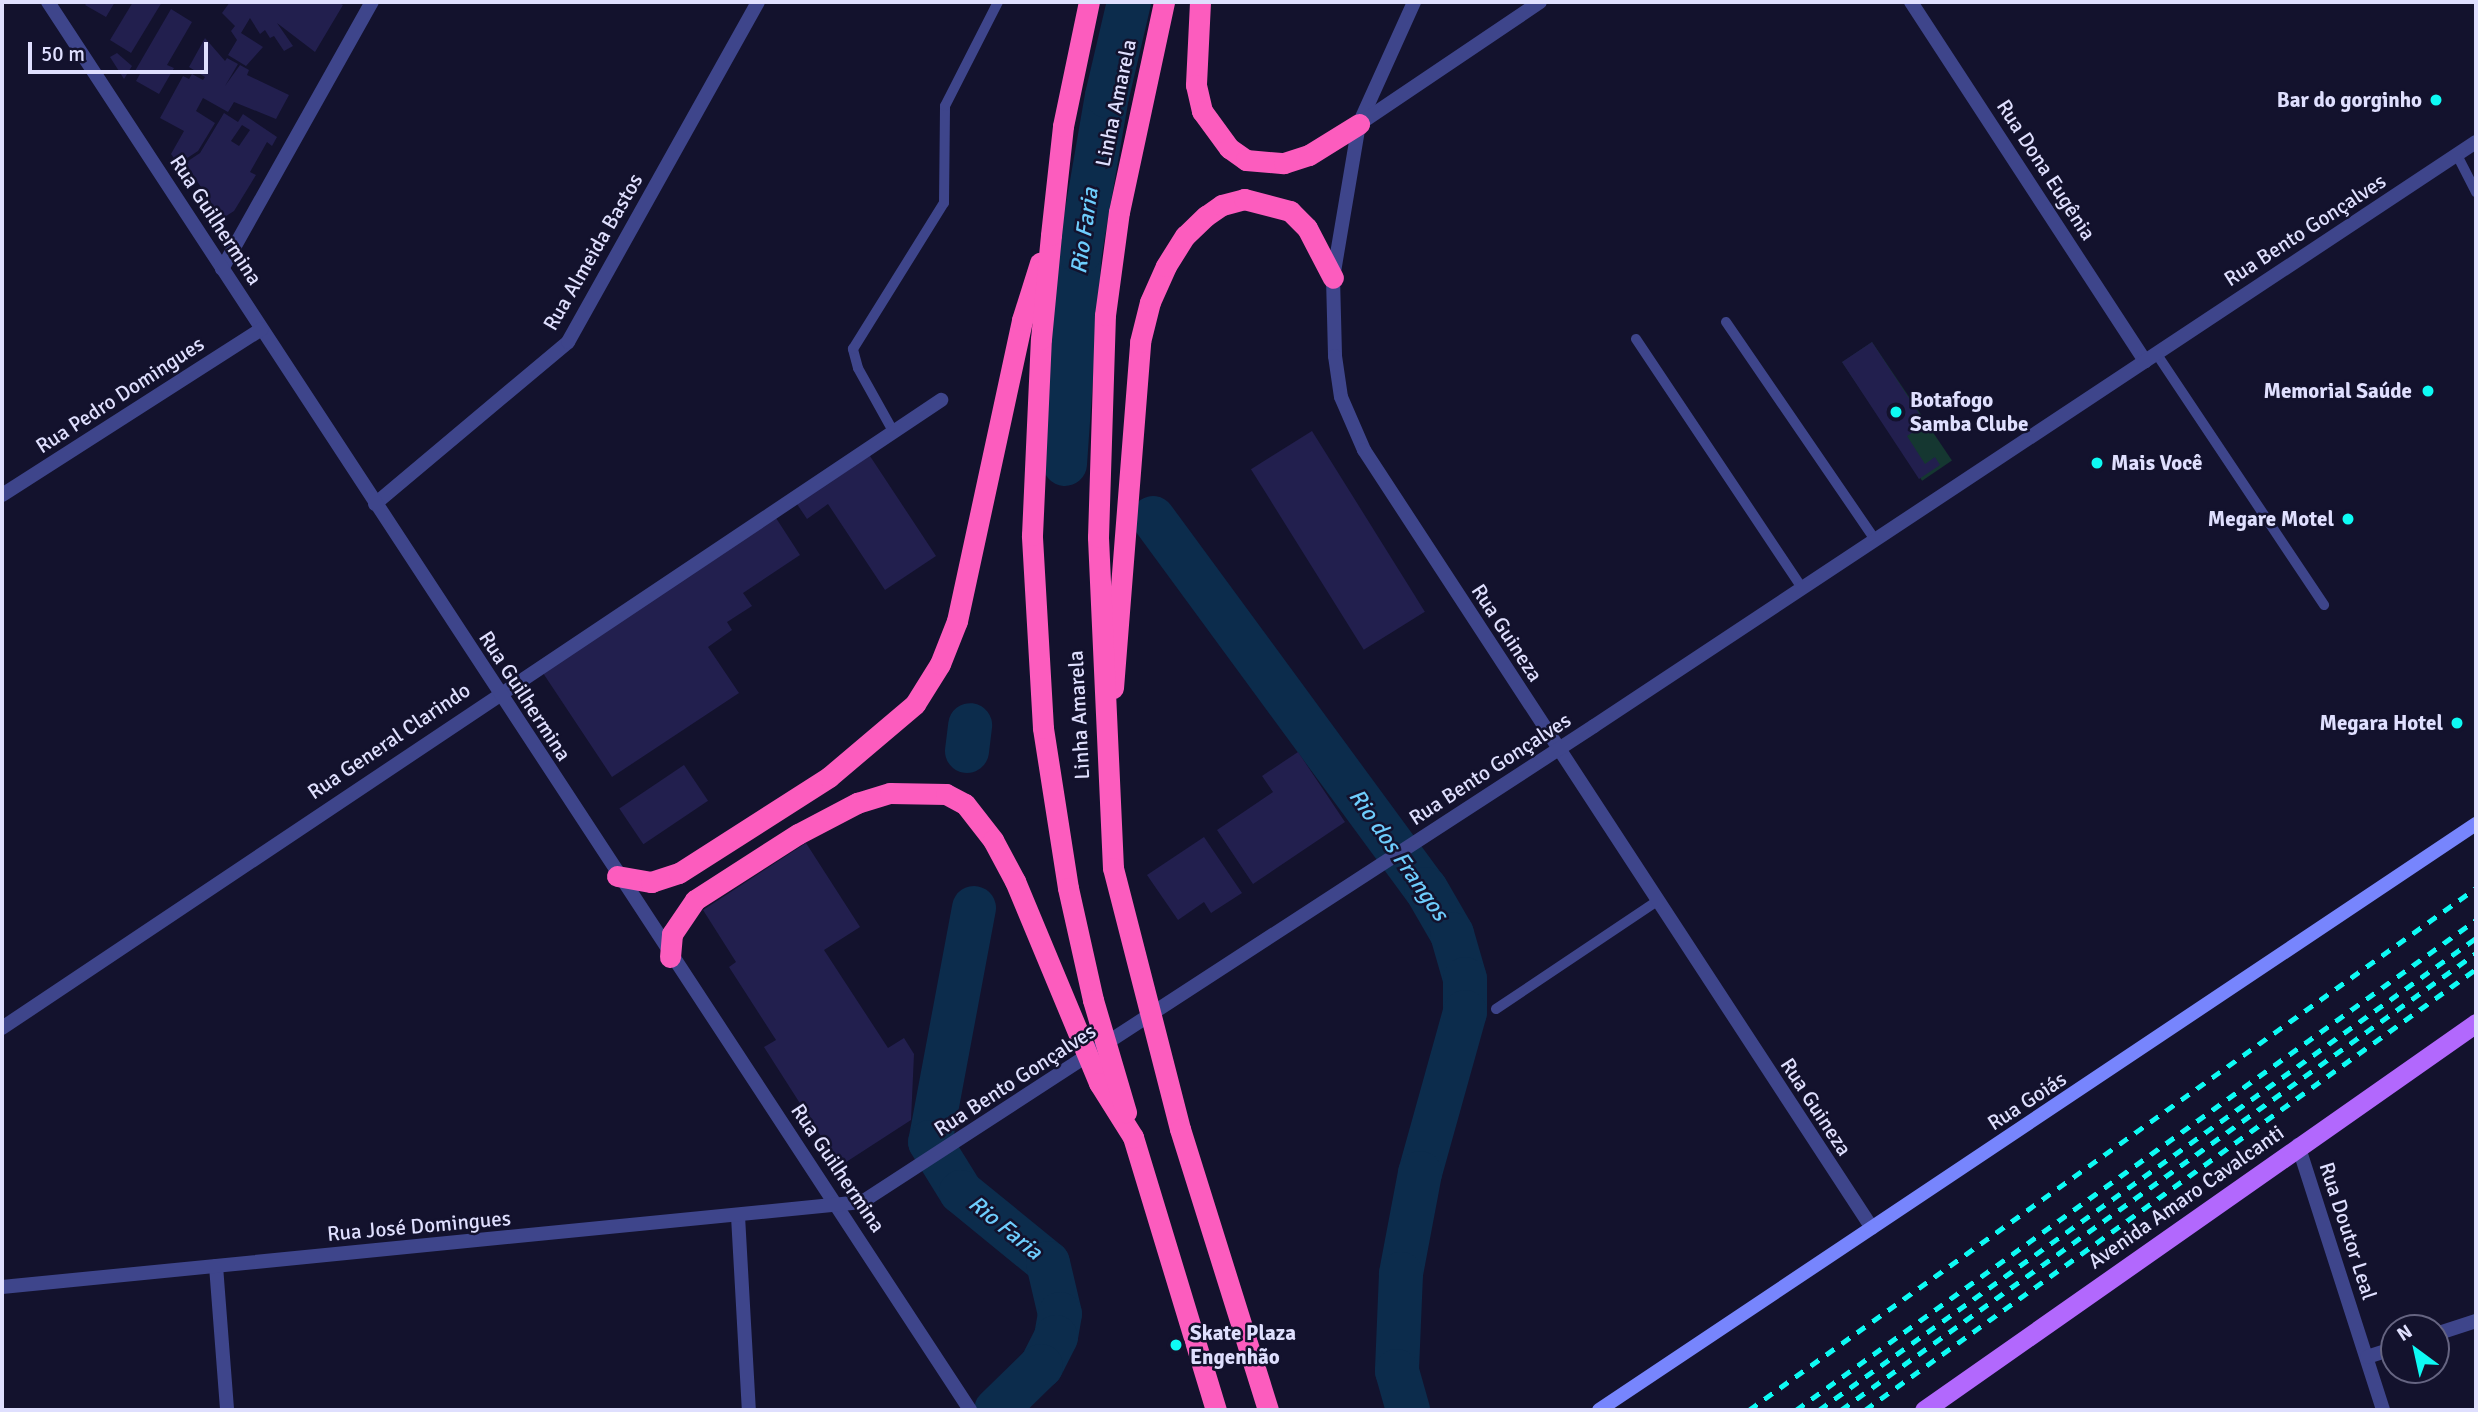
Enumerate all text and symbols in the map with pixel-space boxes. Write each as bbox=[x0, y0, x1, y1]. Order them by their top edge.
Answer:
scale bar bbox=[32, 28, 212, 72]
street label: Linha Amarela bbox=[1090, 37, 1142, 169]
text: 50 m bbox=[41, 41, 85, 67]
place label: Bar do gorginho bbox=[2277, 87, 2422, 113]
marker: Bar do gorginho bbox=[2428, 92, 2444, 108]
street label: Rua Dona Eugênia bbox=[1991, 95, 2101, 245]
street label: Rua Guilhermina bbox=[165, 150, 267, 290]
street label: Rua Bento Gonçalves bbox=[2219, 168, 2391, 292]
street label: Rua Almeida Bastos bbox=[538, 169, 648, 335]
water label: Rio Faria bbox=[1065, 186, 1105, 276]
street label: Rua Pedro Domingues bbox=[31, 331, 209, 459]
place label: Memorial Saúde bbox=[2263, 378, 2412, 404]
marker: Memorial Saúde bbox=[2418, 381, 2438, 401]
place label: Botafogo Samba Clube bbox=[1910, 387, 2028, 437]
marker: Botafogo Samba Clube bbox=[1888, 404, 1904, 420]
place label: Mais Você bbox=[2111, 450, 2202, 476]
marker: Mais Você bbox=[2089, 455, 2105, 471]
place label: Megare Motel bbox=[2208, 506, 2334, 532]
marker: Megare Motel bbox=[2340, 511, 2356, 527]
street label: Rua Guineza bbox=[1466, 579, 1548, 687]
street label: Rua Guilhermina bbox=[474, 626, 576, 766]
street label: Linha Amarela bbox=[1063, 650, 1095, 780]
street label: Rua General Clarindo bbox=[303, 677, 475, 805]
street label: Rua Bento Gonçalves bbox=[1404, 707, 1576, 831]
place label: Megara Hotel bbox=[2319, 710, 2443, 736]
marker: Megara Hotel bbox=[2449, 715, 2465, 731]
water label: Rio dos Frangos bbox=[1342, 784, 1454, 926]
street label: Rua Bento Gonçalves bbox=[929, 1018, 1101, 1142]
street label: Rua Guineza bbox=[1775, 1053, 1857, 1161]
street label: Rua Goiás bbox=[1983, 1066, 2071, 1136]
street label: Rua Guilhermina bbox=[786, 1099, 890, 1237]
street label: Avenida Amaro Cavalcanti bbox=[2083, 1120, 2289, 1274]
street label: Rua Doutor Leal bbox=[2314, 1159, 2382, 1303]
water label: Rio Faria bbox=[963, 1190, 1047, 1266]
street label: Rua José Domingues bbox=[326, 1205, 512, 1247]
north arrow bbox=[2380, 1314, 2450, 1384]
text: N bbox=[2393, 1319, 2417, 1347]
place label: Skate Plaza Engenhão bbox=[1190, 1320, 1296, 1370]
marker: Skate Plaza Engenhão bbox=[1168, 1337, 1184, 1353]

